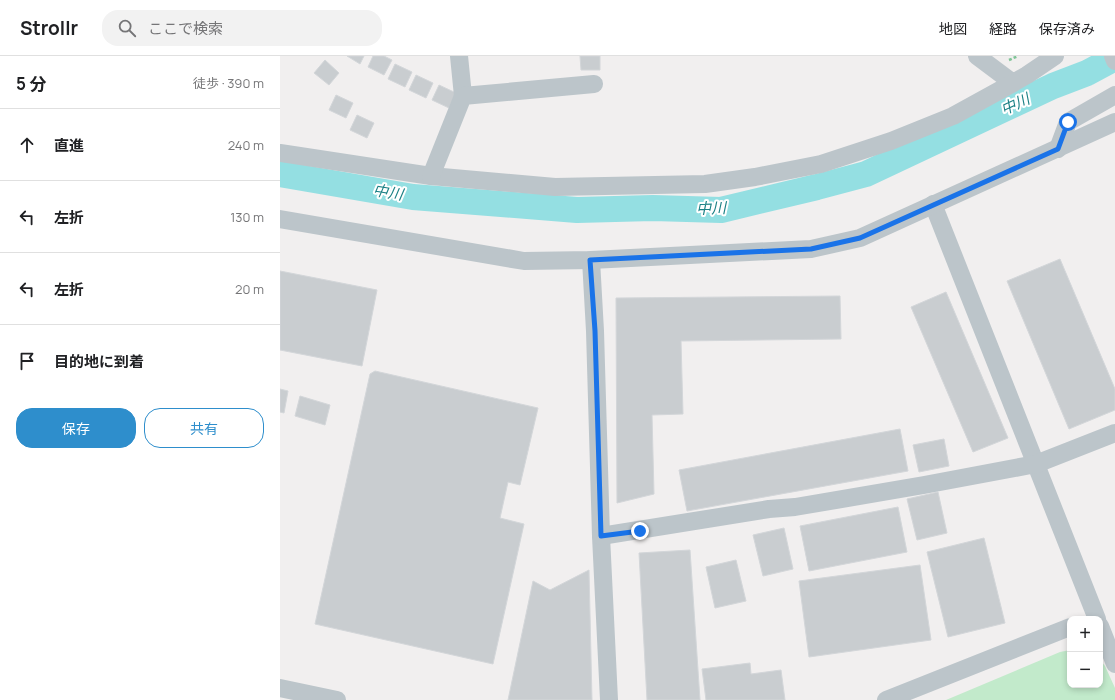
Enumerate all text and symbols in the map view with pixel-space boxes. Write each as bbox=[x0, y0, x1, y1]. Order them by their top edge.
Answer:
search box bbox=[102, 10, 382, 46]
text: Strollr bbox=[20, 15, 78, 41]
icon: search bbox=[116, 17, 138, 39]
text: ここで検索 bbox=[148, 18, 223, 39]
text: 地図 bbox=[939, 19, 967, 38]
text: 経路 bbox=[989, 19, 1017, 38]
text: 保存済み bbox=[1039, 19, 1095, 38]
text: 5 分 bbox=[16, 72, 46, 95]
text: 徒歩 · 390 m bbox=[193, 74, 264, 92]
water label: 中川 bbox=[997, 87, 1035, 120]
route start bbox=[1059, 113, 1077, 131]
icon: ahead bbox=[16, 134, 38, 156]
text: 直進 bbox=[54, 135, 84, 156]
text: 240 m bbox=[228, 136, 264, 154]
water label: 中川 bbox=[372, 179, 406, 205]
water label: 中川 bbox=[696, 197, 728, 219]
icon: left bbox=[16, 206, 38, 228]
text: 左折 bbox=[54, 207, 84, 228]
text: 130 m bbox=[230, 208, 264, 226]
icon: left bbox=[16, 278, 38, 300]
text: 左折 bbox=[54, 279, 84, 300]
text: 20 m bbox=[235, 280, 264, 298]
icon: arrive bbox=[16, 350, 38, 372]
text: 目的地に到着 bbox=[54, 351, 144, 372]
button: 保存 bbox=[16, 408, 136, 448]
button: 共有 bbox=[144, 408, 264, 448]
route end bbox=[631, 522, 649, 540]
map controls bbox=[1067, 616, 1103, 688]
button: + bbox=[1067, 616, 1103, 652]
button: − bbox=[1067, 652, 1103, 688]

